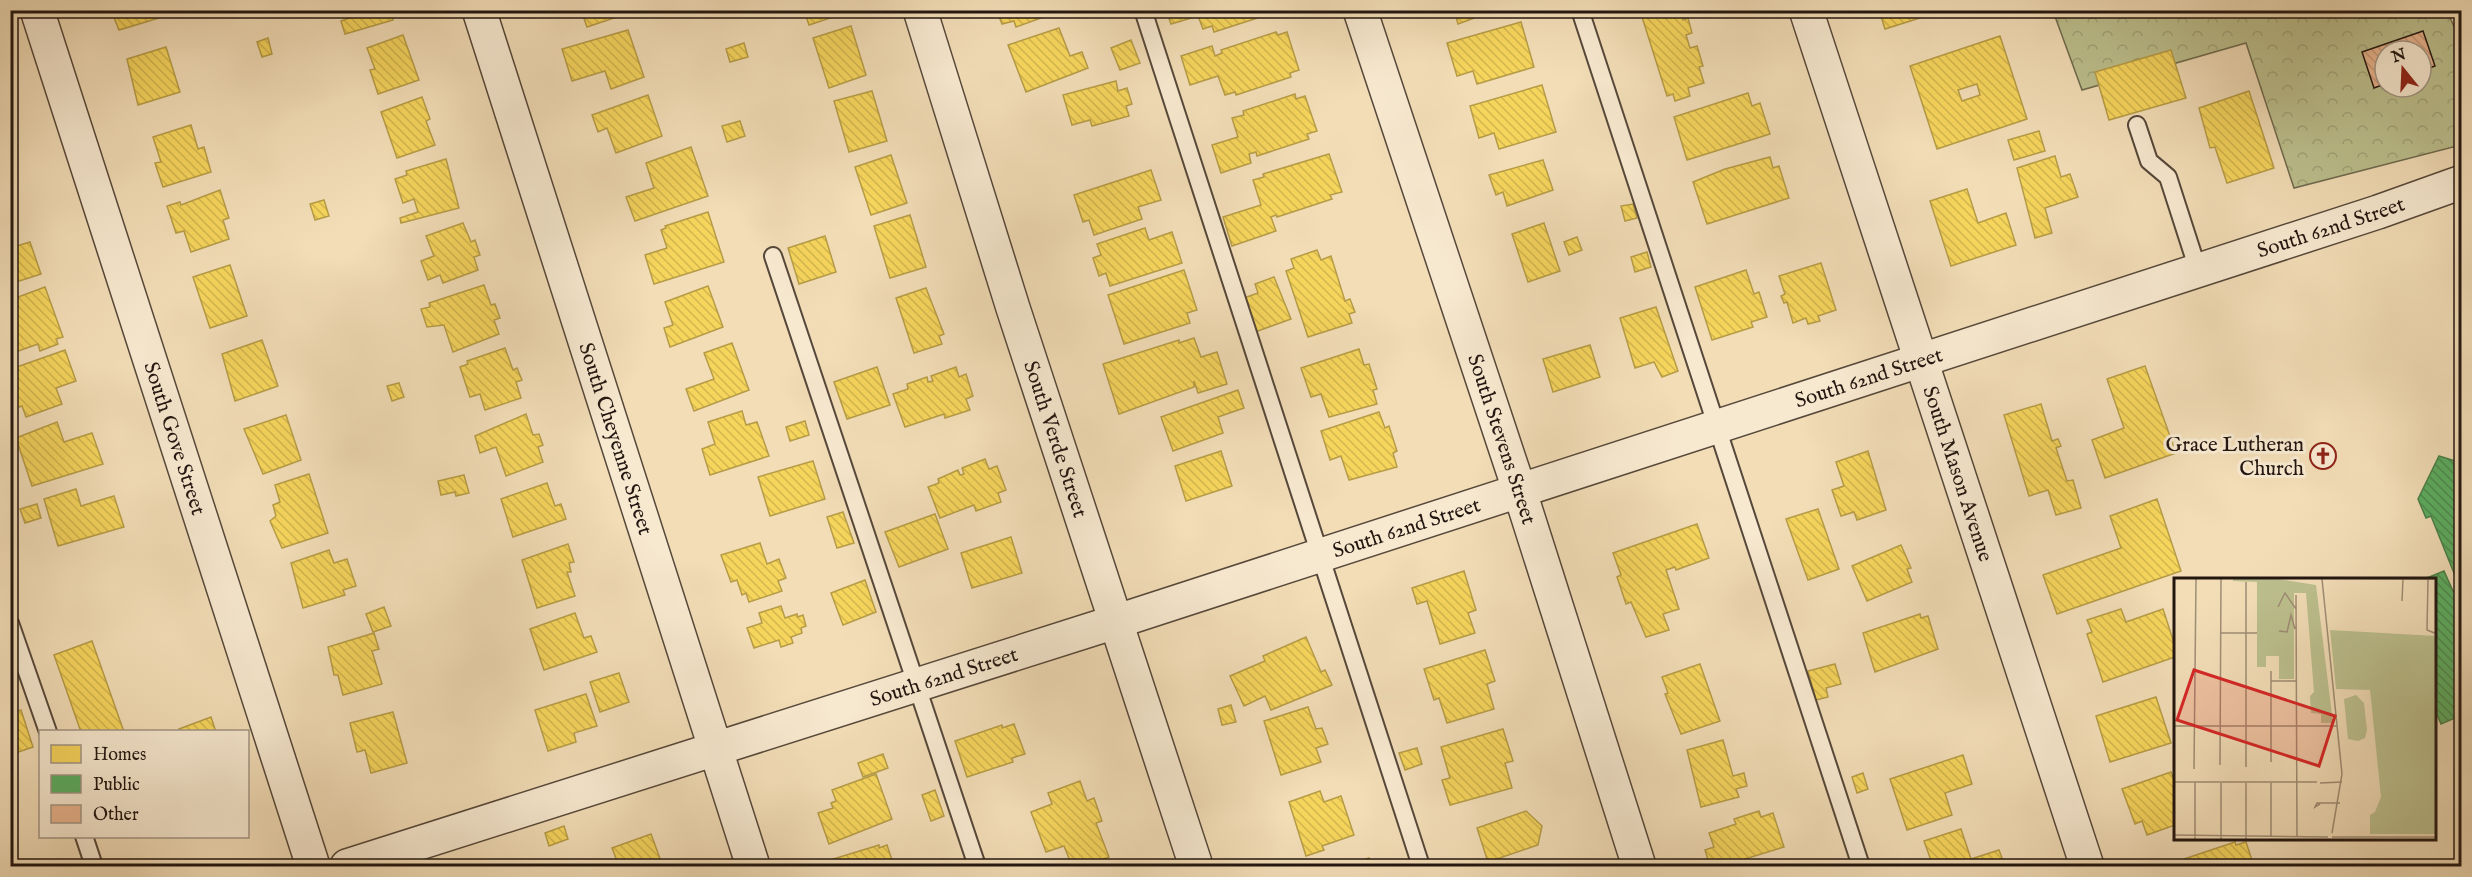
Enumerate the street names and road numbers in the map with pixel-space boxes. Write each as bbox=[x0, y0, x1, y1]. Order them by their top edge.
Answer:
street label: South 62nd Street bbox=[2254, 192, 2409, 265]
street label: South Cheyenne Street bbox=[571, 340, 658, 539]
street label: South 62nd Street bbox=[1792, 342, 1946, 415]
street label: South Stevens Street bbox=[1460, 351, 1541, 528]
street label: South Verde Street bbox=[1016, 357, 1093, 521]
street label: South Gove Street bbox=[136, 359, 211, 519]
street label: South Mason Avenue bbox=[1915, 383, 1998, 566]
street label: South 62nd Street bbox=[1329, 492, 1484, 565]
street label: South 62nd Street bbox=[867, 642, 1021, 714]

